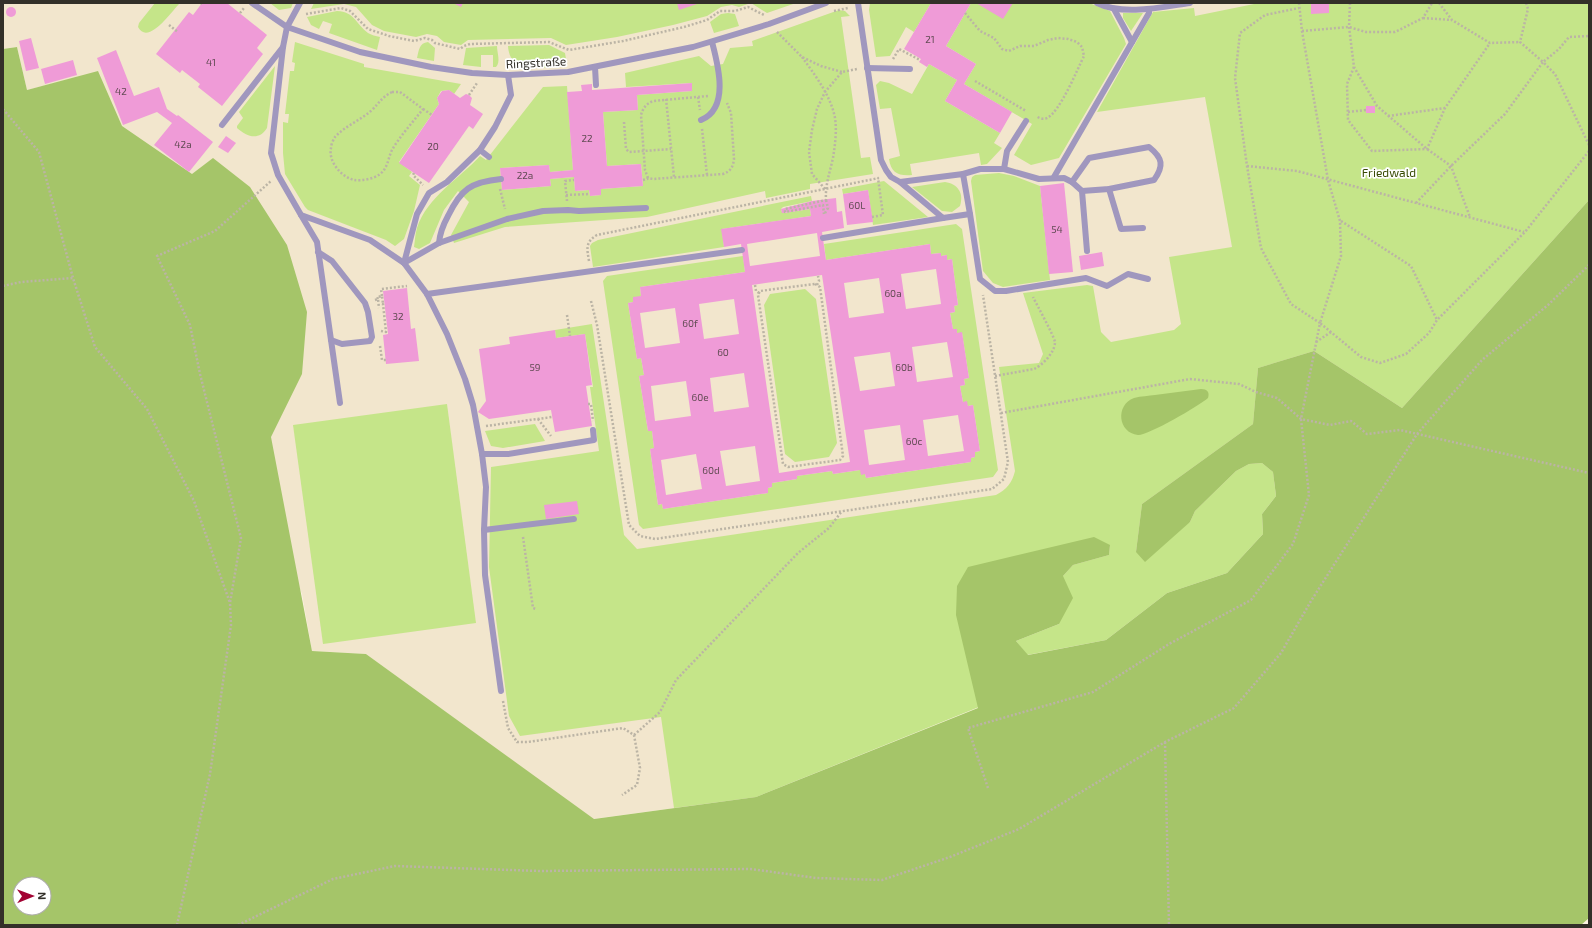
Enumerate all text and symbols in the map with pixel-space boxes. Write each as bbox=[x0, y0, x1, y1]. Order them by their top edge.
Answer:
house number: 21 bbox=[925, 33, 935, 45]
street label: Ringstraße bbox=[505, 53, 567, 71]
house number: 41 bbox=[206, 56, 216, 68]
house number: 42 bbox=[115, 85, 127, 97]
house number: 22 bbox=[581, 132, 593, 144]
house number: 42a bbox=[174, 138, 192, 150]
house number: 20 bbox=[427, 140, 439, 152]
park label: Friedwald bbox=[1362, 165, 1416, 179]
house number: 22a bbox=[517, 169, 533, 181]
house number: 60L bbox=[849, 199, 865, 211]
house number: 54 bbox=[1051, 223, 1063, 235]
house number: 60a bbox=[884, 287, 902, 299]
house number: 32 bbox=[392, 310, 404, 322]
house number: 60f bbox=[682, 317, 698, 329]
house number: 60 bbox=[717, 346, 729, 358]
house number: 59 bbox=[529, 361, 541, 373]
house number: 60b bbox=[895, 361, 913, 373]
house number: 60e bbox=[691, 391, 709, 403]
house number: 60c bbox=[906, 435, 922, 447]
house number: 60d bbox=[702, 464, 720, 476]
north arrow bbox=[12, 876, 52, 916]
text: N bbox=[36, 892, 49, 900]

